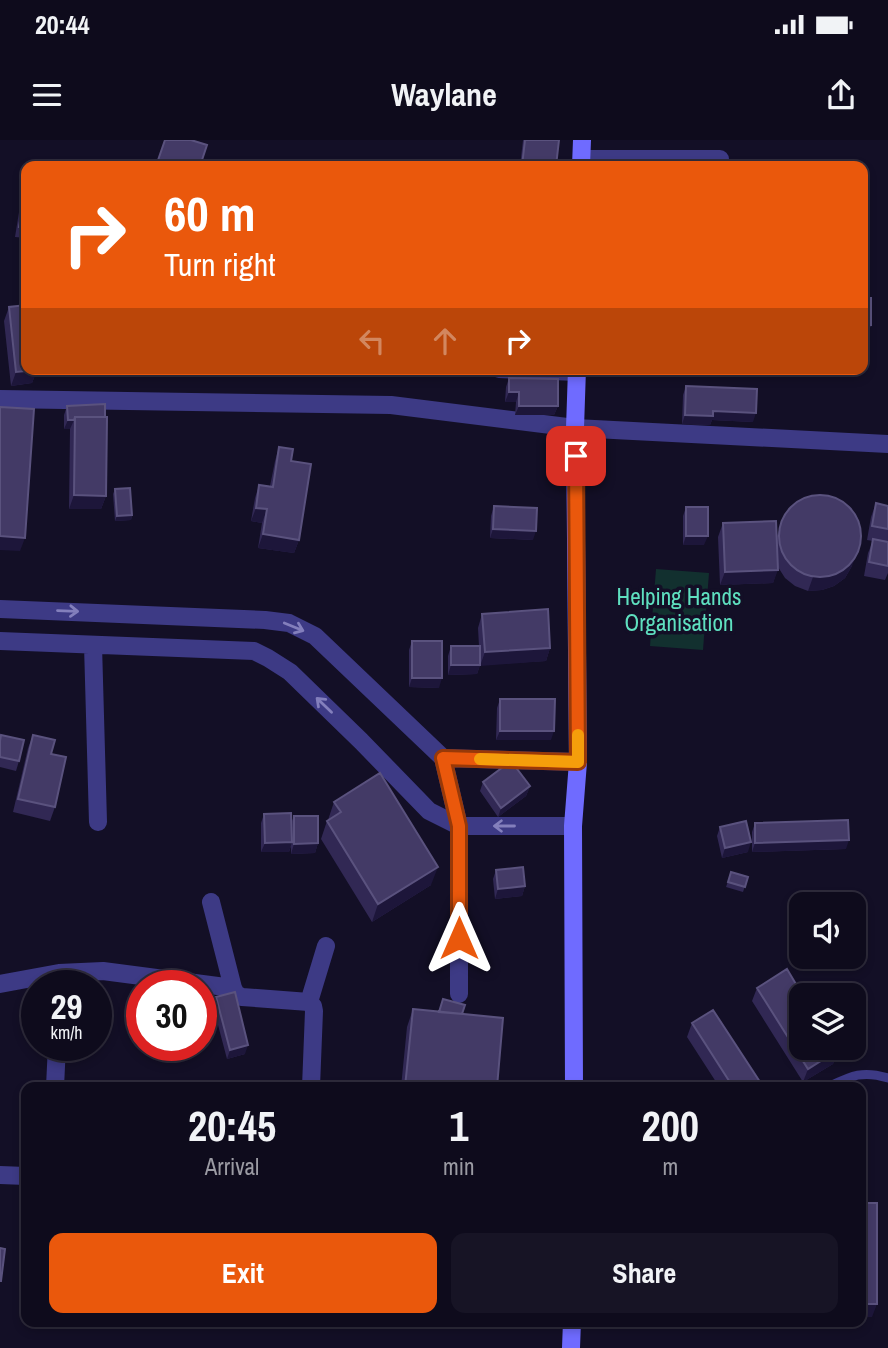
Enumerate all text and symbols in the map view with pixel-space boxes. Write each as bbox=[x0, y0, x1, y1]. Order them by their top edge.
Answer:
text: 20:44 bbox=[35, 7, 90, 42]
text: Waylane bbox=[391, 73, 497, 116]
icon: menu bbox=[28, 76, 66, 114]
icon: share bbox=[822, 76, 860, 114]
text: 60 m bbox=[164, 180, 256, 246]
icon: right bbox=[49, 189, 140, 280]
text: Turn right bbox=[164, 243, 276, 286]
icon: left bbox=[353, 322, 391, 360]
icon: ahead bbox=[426, 322, 464, 360]
icon: right bbox=[499, 322, 537, 360]
pin bbox=[546, 426, 606, 486]
icon: arrive bbox=[557, 437, 595, 475]
park label: Helping Hands Organisation bbox=[617, 581, 741, 638]
one-way arrow bbox=[56, 605, 79, 618]
one-way arrow bbox=[283, 621, 305, 634]
one-way arrow bbox=[316, 697, 333, 714]
one-way arrow bbox=[493, 819, 516, 833]
map controls bbox=[789, 892, 866, 1060]
button: sound bbox=[789, 892, 866, 969]
position arrow bbox=[422, 901, 496, 975]
speed limit sign: 30 bbox=[126, 970, 217, 1061]
text: 29 bbox=[51, 983, 82, 1030]
button: layers bbox=[789, 983, 866, 1060]
text: km/h bbox=[51, 1020, 83, 1045]
text: 20:45 bbox=[188, 1098, 276, 1154]
text: 1 bbox=[449, 1098, 468, 1154]
text: 200 bbox=[642, 1098, 699, 1154]
text: Arrival bbox=[205, 1151, 259, 1182]
text: min bbox=[443, 1151, 475, 1182]
text: m bbox=[662, 1151, 678, 1182]
button: Exit bbox=[49, 1233, 437, 1313]
button: Share bbox=[451, 1233, 838, 1313]

